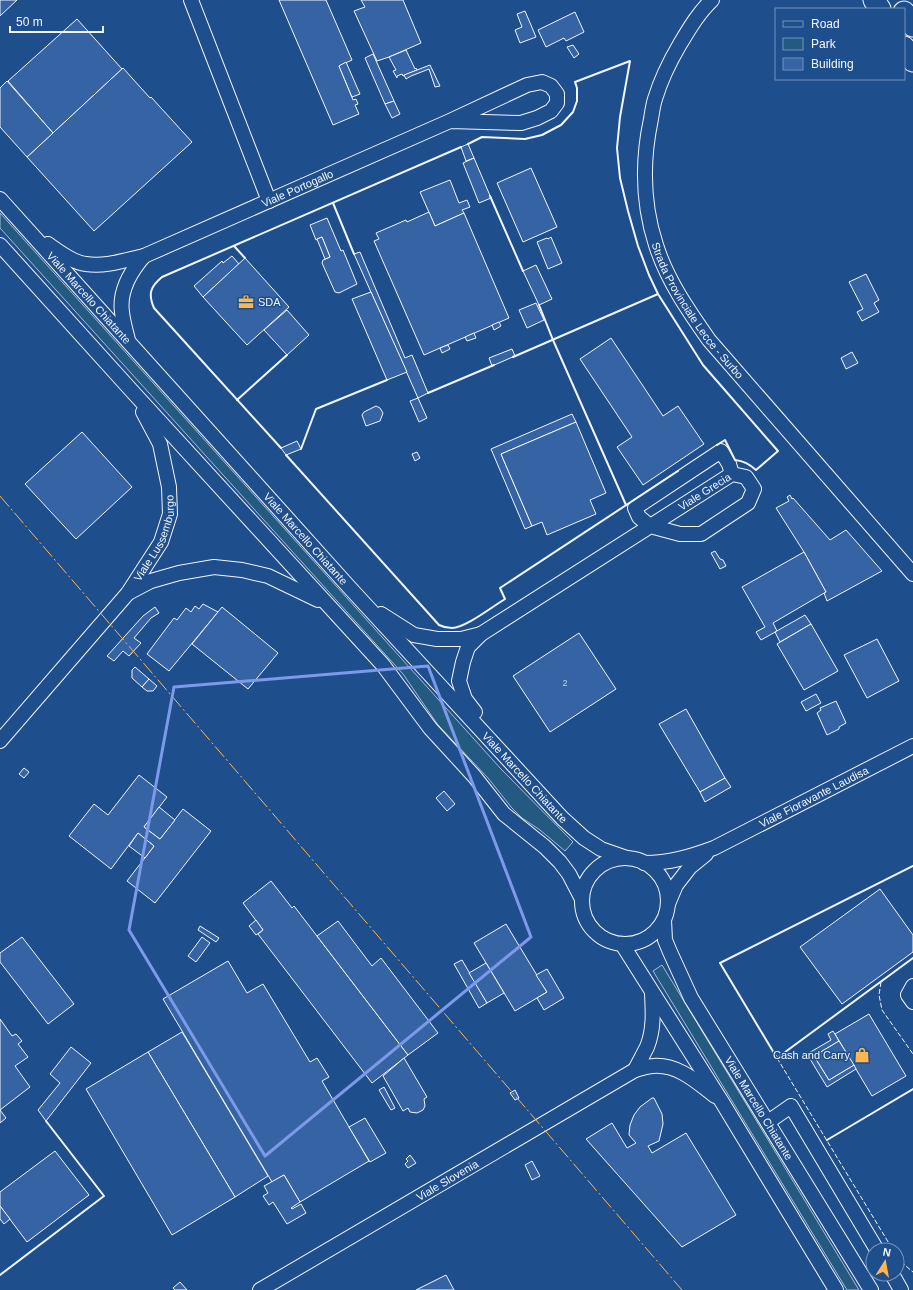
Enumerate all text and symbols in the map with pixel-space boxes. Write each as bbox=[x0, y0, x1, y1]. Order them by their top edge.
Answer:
scale bar bbox=[10, 8, 103, 34]
legend bbox=[775, 8, 905, 80]
text: 50 m bbox=[16, 15, 43, 29]
text: Road bbox=[811, 17, 840, 31]
text: Park bbox=[811, 37, 837, 51]
text: Building bbox=[811, 57, 854, 71]
street label: Viale Portogallo bbox=[260, 167, 335, 209]
street label: Strada Provinciale Lecce - Surbo bbox=[650, 241, 746, 381]
street label: Viale Marcello Chiatante bbox=[45, 250, 133, 346]
office icon: SDA bbox=[237, 293, 255, 311]
place label: SDA bbox=[258, 296, 281, 308]
street label: Viale Grecia bbox=[676, 470, 734, 513]
street label: Viale Marcello Chiatante bbox=[261, 490, 350, 587]
street label: Viale Lussemburgo bbox=[131, 495, 176, 583]
house number: 2 bbox=[562, 678, 568, 688]
street label: Viale Marcello Chiatante bbox=[480, 730, 569, 825]
street label: Viale Fioravante Laudisa bbox=[757, 764, 871, 830]
shop icon: Cash and Carry bbox=[853, 1046, 871, 1064]
place label: Cash and Carry bbox=[773, 1049, 850, 1061]
street label: Viale Marcello Chiatante bbox=[723, 1054, 795, 1162]
street label: Viale Slovenia bbox=[414, 1157, 481, 1203]
north arrow bbox=[865, 1242, 905, 1282]
text: N bbox=[882, 1246, 892, 1259]

